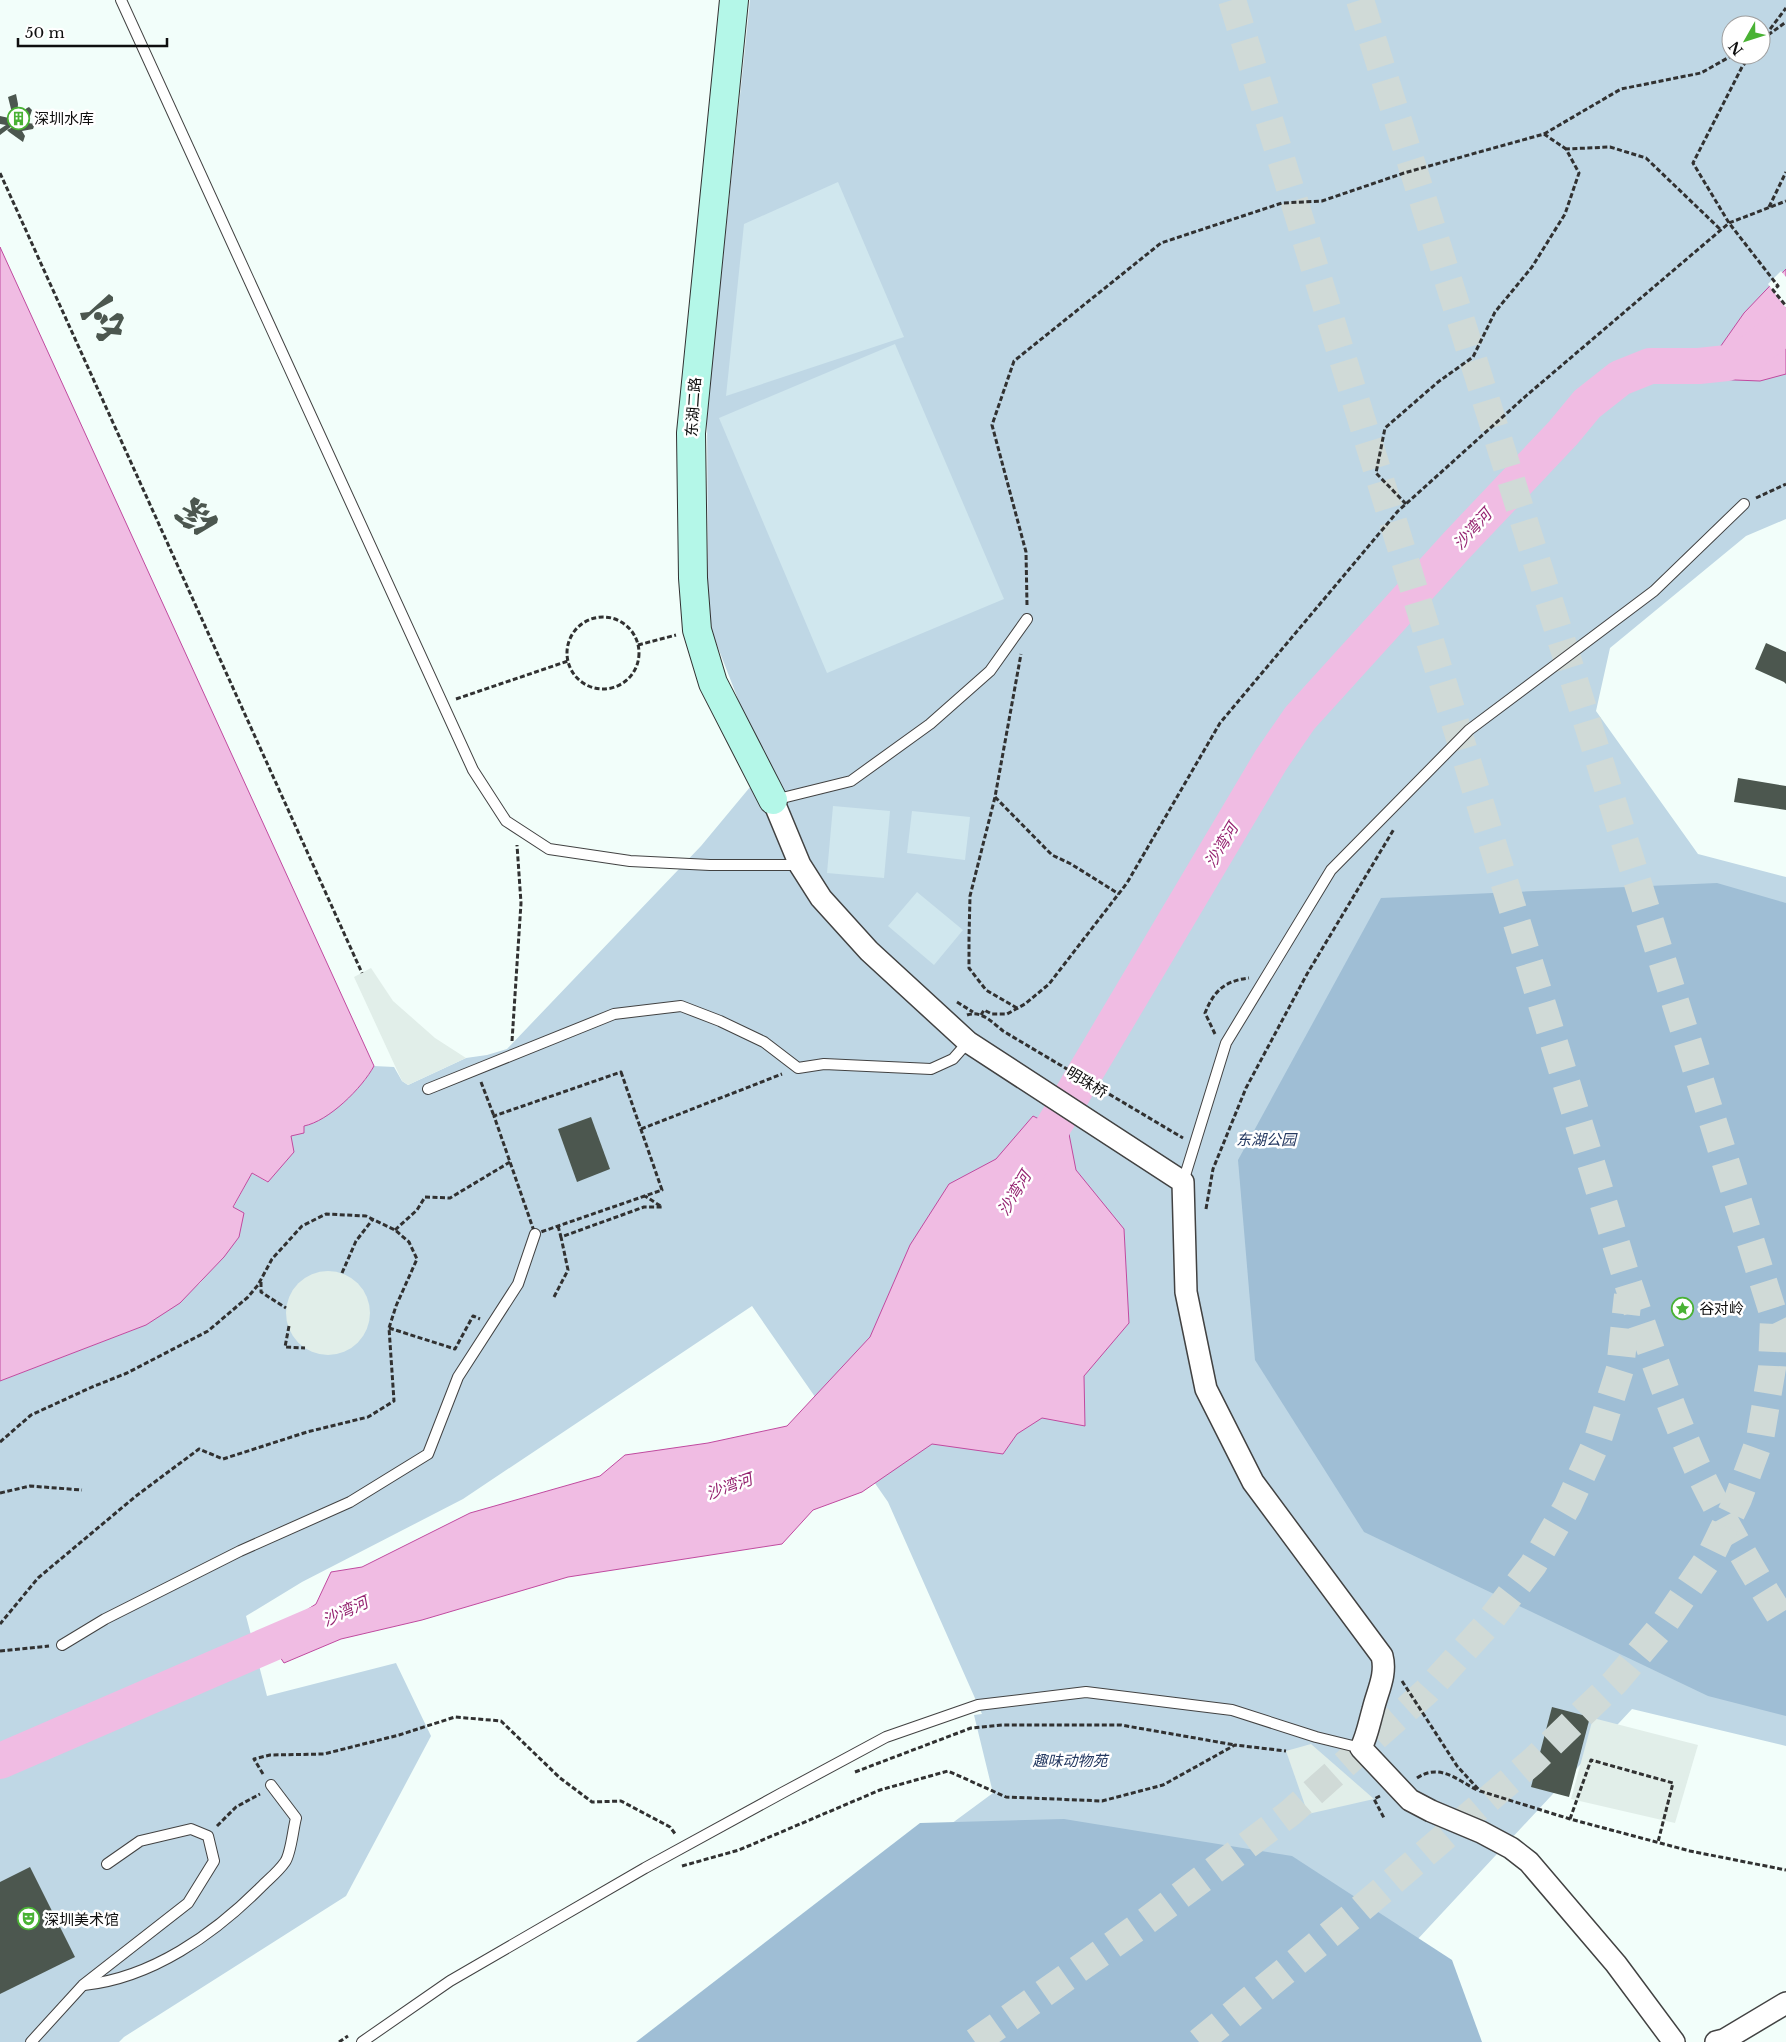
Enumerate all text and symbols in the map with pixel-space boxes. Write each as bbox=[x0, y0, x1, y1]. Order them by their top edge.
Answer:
scale bar bbox=[18, 15, 166, 47]
north arrow bbox=[1721, 15, 1771, 65]
text: 50 m bbox=[25, 23, 65, 42]
text: N bbox=[1725, 37, 1747, 59]
building icon: 深圳水库 bbox=[6, 106, 30, 130]
place label: 深圳水库 bbox=[34, 109, 94, 128]
street label: 东湖二路 bbox=[681, 376, 705, 438]
water label: 沙湾河 bbox=[1449, 502, 1497, 554]
water label: 沙湾河 bbox=[1200, 817, 1243, 871]
street label: 明珠桥 bbox=[1063, 1062, 1111, 1102]
park label: 东湖公园 bbox=[1236, 1130, 1298, 1149]
water label: 沙湾河 bbox=[993, 1165, 1036, 1219]
place icon: 谷对岭 bbox=[1671, 1296, 1695, 1320]
place label: 谷对岭 bbox=[1699, 1299, 1744, 1318]
water label: 沙湾河 bbox=[703, 1467, 758, 1504]
water label: 沙湾河 bbox=[319, 1591, 374, 1630]
park label: 趣味动物苑 bbox=[1032, 1751, 1109, 1770]
theatre icon: 深圳美术馆 bbox=[16, 1907, 40, 1931]
place label: 深圳美术馆 bbox=[44, 1910, 119, 1929]

